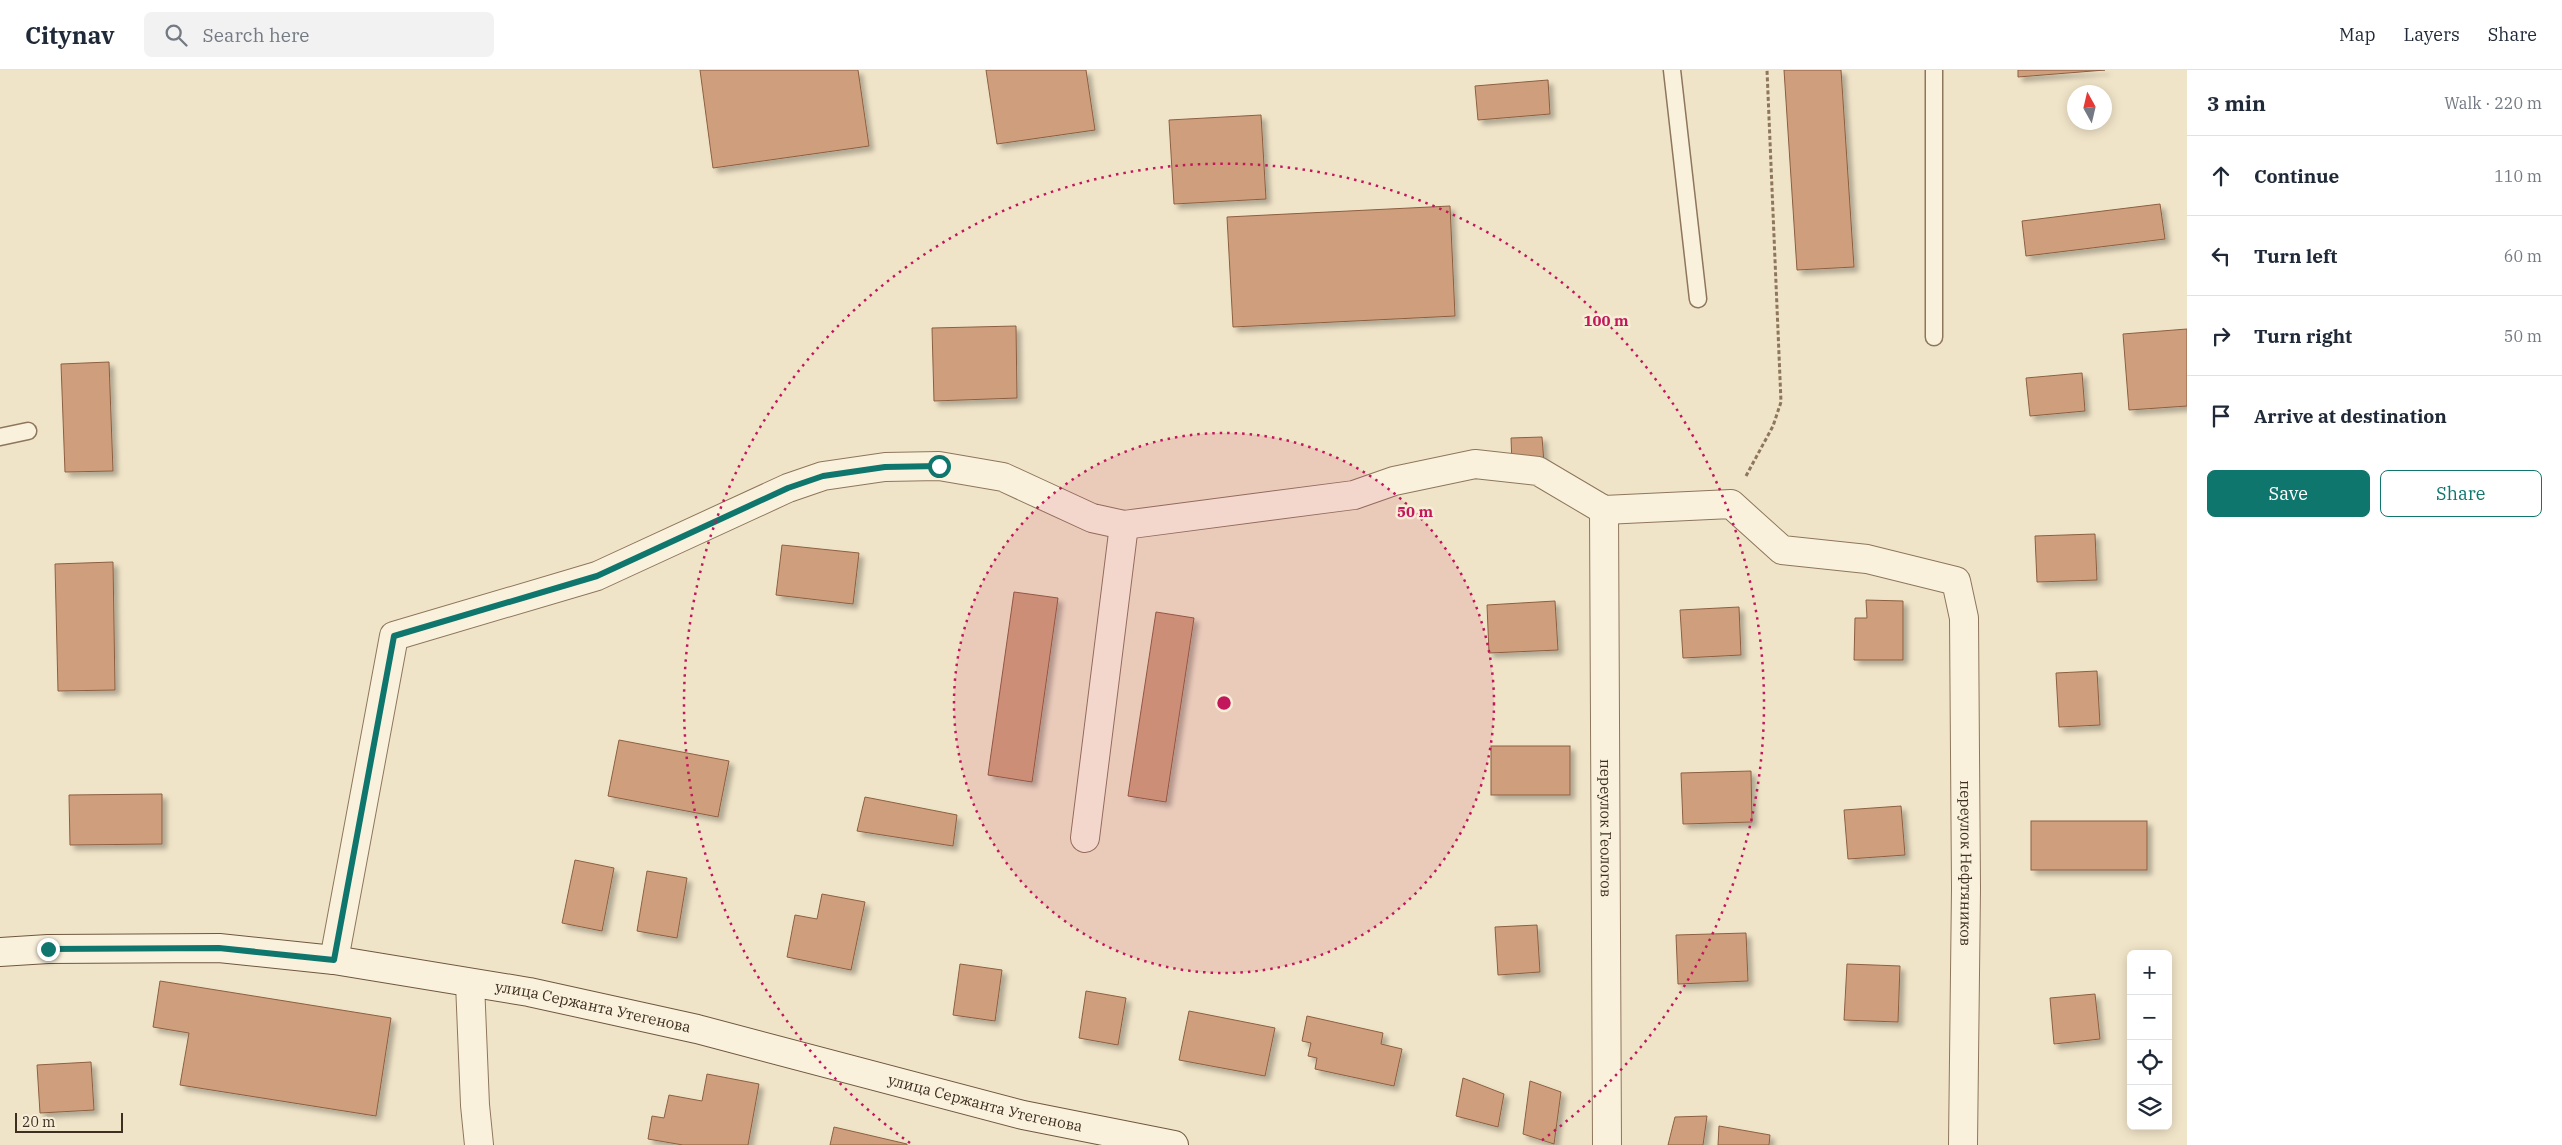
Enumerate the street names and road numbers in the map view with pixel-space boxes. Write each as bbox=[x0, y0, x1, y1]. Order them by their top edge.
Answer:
street label: переулок Геологов bbox=[1596, 759, 1616, 897]
street label: переулок Нефтяников bbox=[1956, 780, 1976, 946]
street label: улица Сержанта Утегенова bbox=[494, 977, 693, 1036]
street label: улица Сержанта Утегенова bbox=[886, 1070, 1084, 1136]

